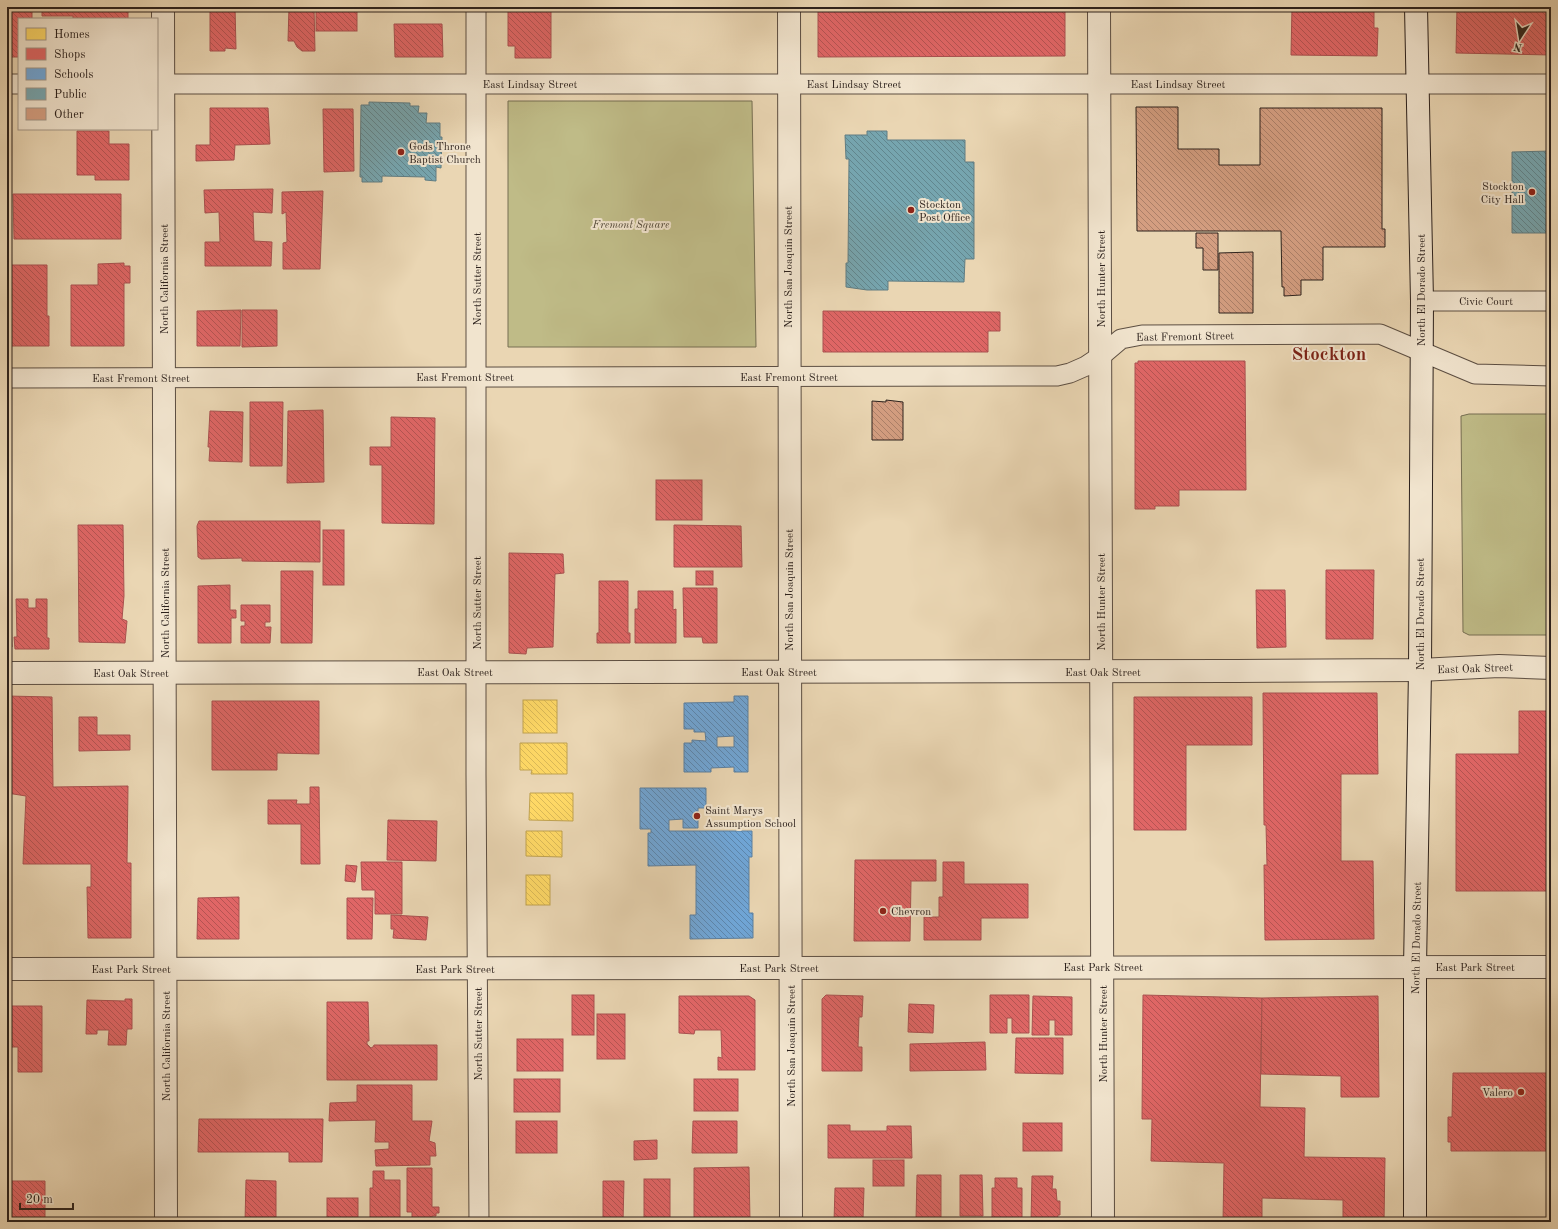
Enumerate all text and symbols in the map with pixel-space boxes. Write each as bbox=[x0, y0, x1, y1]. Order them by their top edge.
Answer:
legend bbox=[18, 18, 158, 130]
north arrow bbox=[1500, 18, 1540, 58]
text: Homes bbox=[54, 29, 90, 41]
text: N bbox=[1512, 40, 1523, 53]
text: Shops bbox=[54, 49, 85, 61]
text: Schools bbox=[54, 69, 94, 81]
street label: East Lindsay Street bbox=[483, 80, 578, 91]
street label: East Lindsay Street bbox=[807, 80, 902, 91]
street label: East Lindsay Street bbox=[1131, 80, 1226, 91]
text: Public bbox=[54, 89, 86, 101]
text: Other bbox=[54, 109, 84, 121]
place label: Gods Throne Baptist Church bbox=[409, 142, 481, 166]
marker: Gods Throne Baptist Church bbox=[396, 147, 406, 157]
place label: Stockton City Hall bbox=[1481, 182, 1524, 206]
marker: Stockton City Hall bbox=[1527, 187, 1537, 197]
place label: Stockton Post Office bbox=[919, 200, 970, 224]
marker: Stockton Post Office bbox=[906, 205, 916, 215]
street label: North San Joaquin Street bbox=[784, 206, 795, 328]
park label: Fremont Square bbox=[591, 220, 670, 231]
street label: North California Street bbox=[160, 224, 171, 334]
street label: North Hunter Street bbox=[1097, 230, 1108, 328]
street label: North Sutter Street bbox=[473, 232, 484, 326]
street label: North El Dorado Street bbox=[1417, 234, 1428, 346]
street label: Civic Court bbox=[1459, 297, 1513, 308]
street label: East Fremont Street bbox=[1136, 331, 1234, 344]
district label: Stockton bbox=[1292, 346, 1366, 365]
street label: East Fremont Street bbox=[416, 373, 514, 384]
street label: East Fremont Street bbox=[740, 373, 838, 384]
street label: East Fremont Street bbox=[92, 374, 190, 385]
street label: North San Joaquin Street bbox=[785, 529, 796, 651]
street label: North California Street bbox=[161, 548, 172, 658]
street label: North Hunter Street bbox=[1097, 553, 1108, 651]
street label: North Sutter Street bbox=[473, 556, 484, 650]
street label: North El Dorado Street bbox=[1416, 558, 1427, 670]
street label: East Oak Street bbox=[1437, 663, 1513, 676]
street label: East Oak Street bbox=[417, 668, 493, 679]
street label: East Oak Street bbox=[741, 668, 817, 679]
street label: East Oak Street bbox=[1065, 668, 1141, 679]
street label: East Oak Street bbox=[93, 669, 169, 680]
place label: Saint Marys Assumption School bbox=[705, 806, 796, 830]
marker: Saint Marys Assumption School bbox=[692, 811, 702, 821]
street label: North El Dorado Street bbox=[1411, 882, 1424, 994]
marker: Chevron bbox=[878, 906, 888, 916]
place label: Chevron bbox=[891, 907, 931, 918]
street label: East Park Street bbox=[1063, 963, 1143, 974]
street label: East Park Street bbox=[1435, 963, 1515, 974]
street label: East Park Street bbox=[739, 964, 819, 975]
street label: East Park Street bbox=[91, 965, 171, 976]
street label: East Park Street bbox=[415, 965, 495, 976]
street label: North San Joaquin Street bbox=[787, 985, 798, 1107]
street label: North Hunter Street bbox=[1099, 985, 1110, 1083]
street label: North Sutter Street bbox=[474, 987, 485, 1081]
street label: North California Street bbox=[162, 991, 173, 1101]
marker: Valero bbox=[1516, 1087, 1526, 1097]
place label: Valero bbox=[1482, 1088, 1513, 1099]
scale bar bbox=[20, 1185, 73, 1211]
text: 20 m bbox=[26, 1194, 53, 1206]

